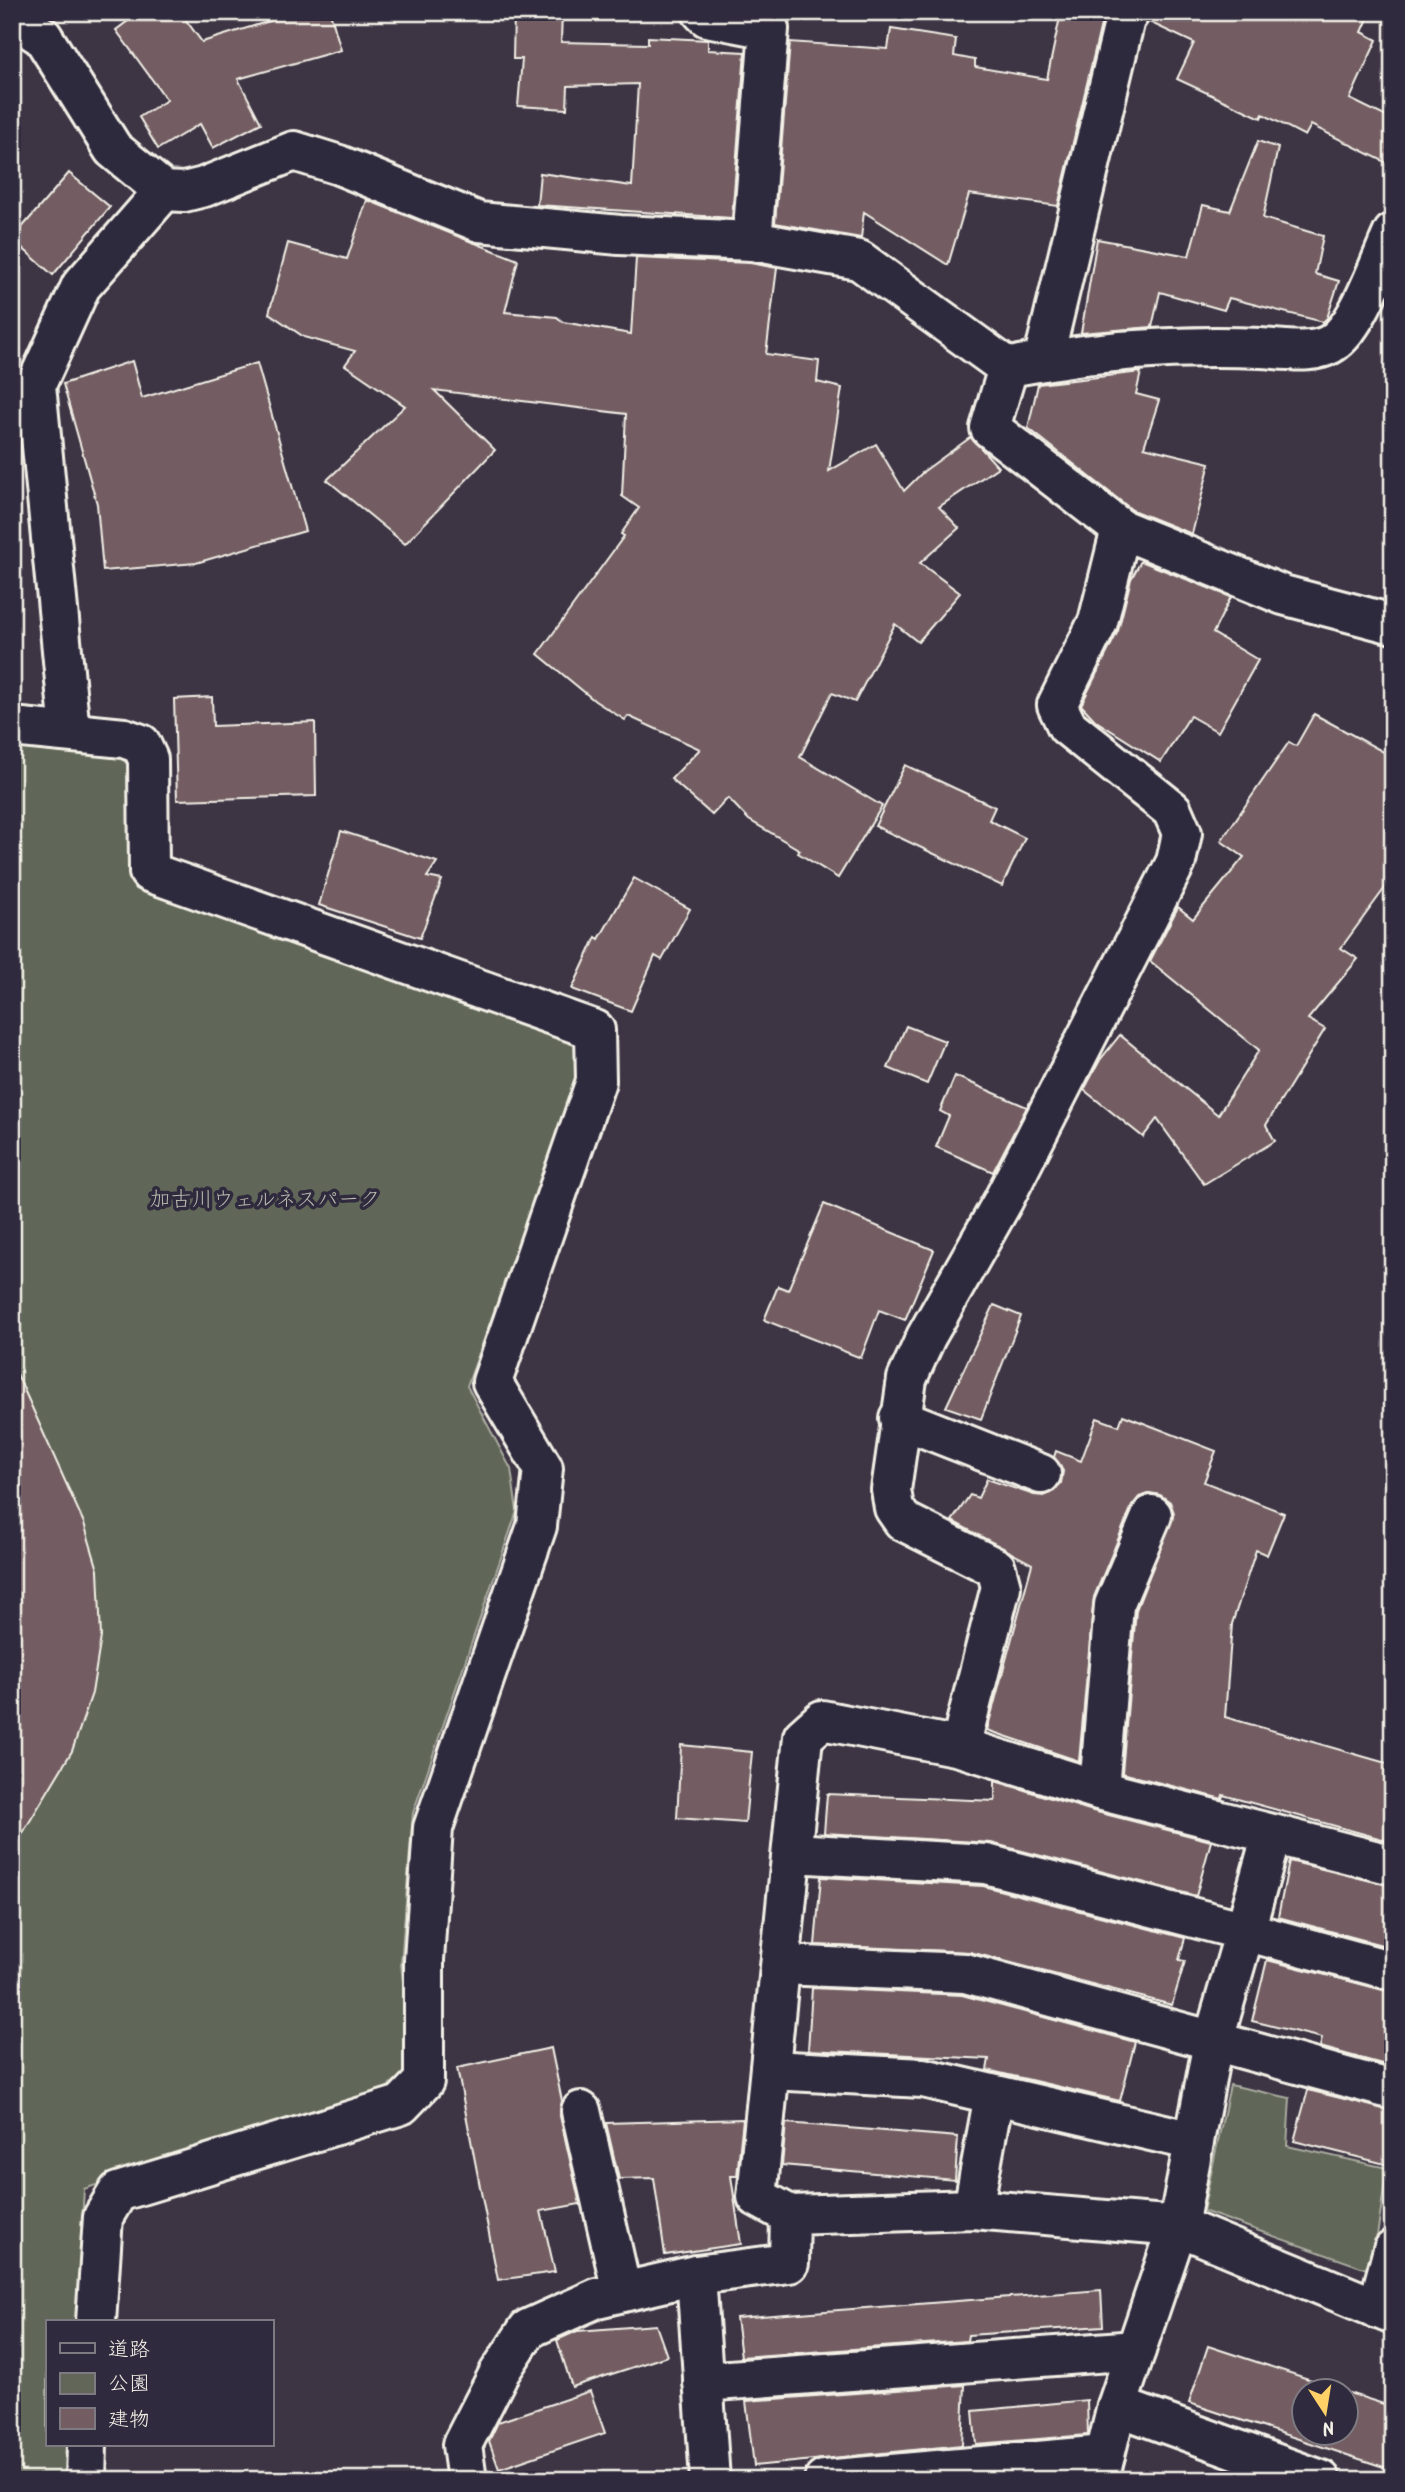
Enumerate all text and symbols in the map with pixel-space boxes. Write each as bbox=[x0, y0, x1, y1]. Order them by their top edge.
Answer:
park label: 加古川ウェルネスパーク bbox=[150, 1184, 380, 1217]
legend bbox=[46, 2320, 273, 2446]
text: 道路 bbox=[108, 2334, 150, 2367]
text: 公園 bbox=[108, 2368, 150, 2401]
north arrow bbox=[1290, 2376, 1360, 2446]
text: 建物 bbox=[108, 2404, 150, 2437]
text: N bbox=[1319, 2411, 1337, 2443]

